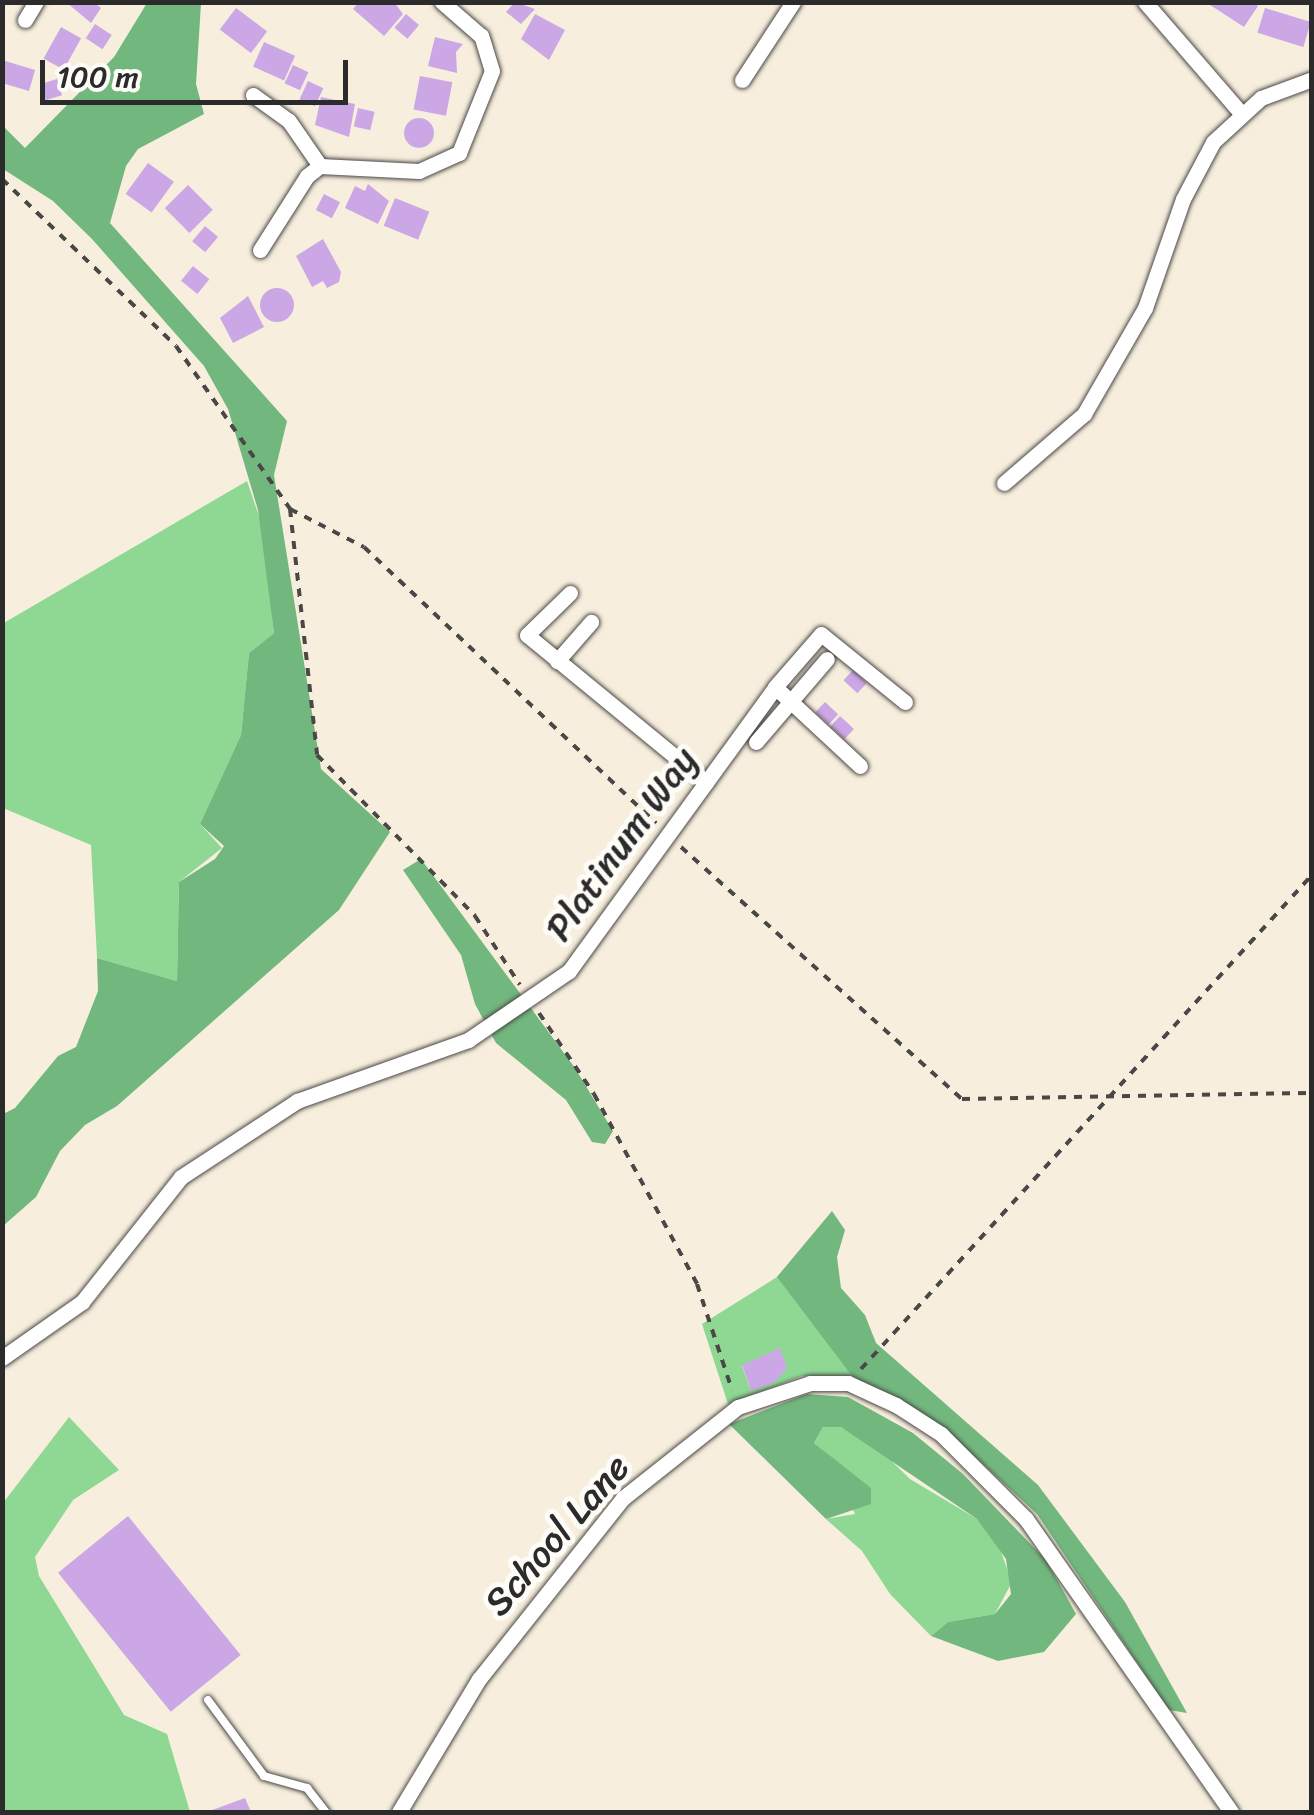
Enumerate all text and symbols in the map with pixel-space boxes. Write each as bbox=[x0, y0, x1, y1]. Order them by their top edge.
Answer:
scale bar bbox=[45, 40, 352, 102]
text: 100 m bbox=[57, 50, 139, 104]
street label: Platinum Way bbox=[535, 738, 707, 950]
street label: School Lane bbox=[475, 1445, 639, 1625]

